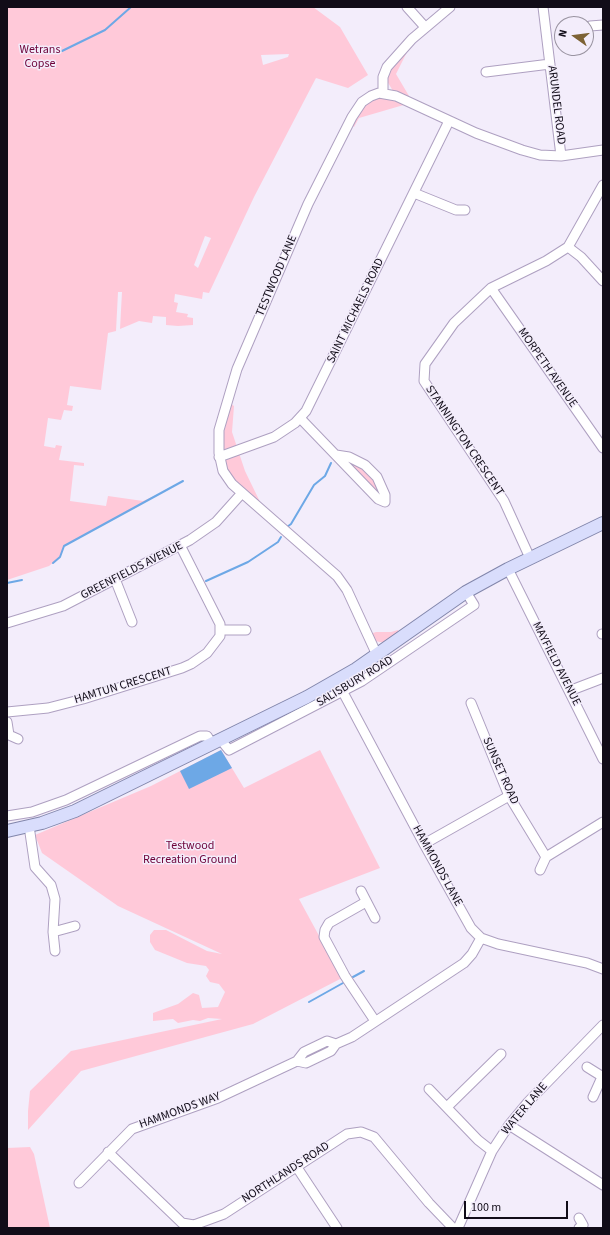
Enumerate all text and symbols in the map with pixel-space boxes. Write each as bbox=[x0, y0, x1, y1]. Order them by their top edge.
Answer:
north arrow bbox=[554, 16, 594, 56]
text: N bbox=[555, 28, 571, 39]
park label: Wetrans Copse bbox=[20, 43, 60, 71]
street label: ARUNDEL ROAD bbox=[544, 65, 568, 145]
street label: TESTWOOD LANE bbox=[253, 233, 301, 319]
street label: SAINT MICHAELS ROAD bbox=[324, 256, 388, 366]
street label: MORPETH AVENUE bbox=[514, 325, 580, 411]
street label: STANNINGTON CRESCENT bbox=[422, 383, 506, 499]
street label: GREENFIELDS AVENUE bbox=[78, 539, 186, 603]
street label: MAYFIELD AVENUE bbox=[529, 620, 583, 708]
street label: SALISBURY ROAD bbox=[314, 654, 396, 710]
street label: HAMTUN CRESCENT bbox=[73, 664, 173, 708]
street label: SUNSET ROAD bbox=[479, 735, 521, 807]
street label: HAMMONDS LANE bbox=[409, 823, 465, 909]
park label: Testwood Recreation Ground bbox=[143, 839, 237, 867]
street label: WATER LANE bbox=[499, 1080, 551, 1138]
street label: HAMMONDS WAY bbox=[138, 1090, 222, 1132]
street label: NORTHLANDS ROAD bbox=[239, 1139, 333, 1207]
scale bar bbox=[466, 1193, 570, 1219]
text: 100 m bbox=[471, 1199, 501, 1216]

